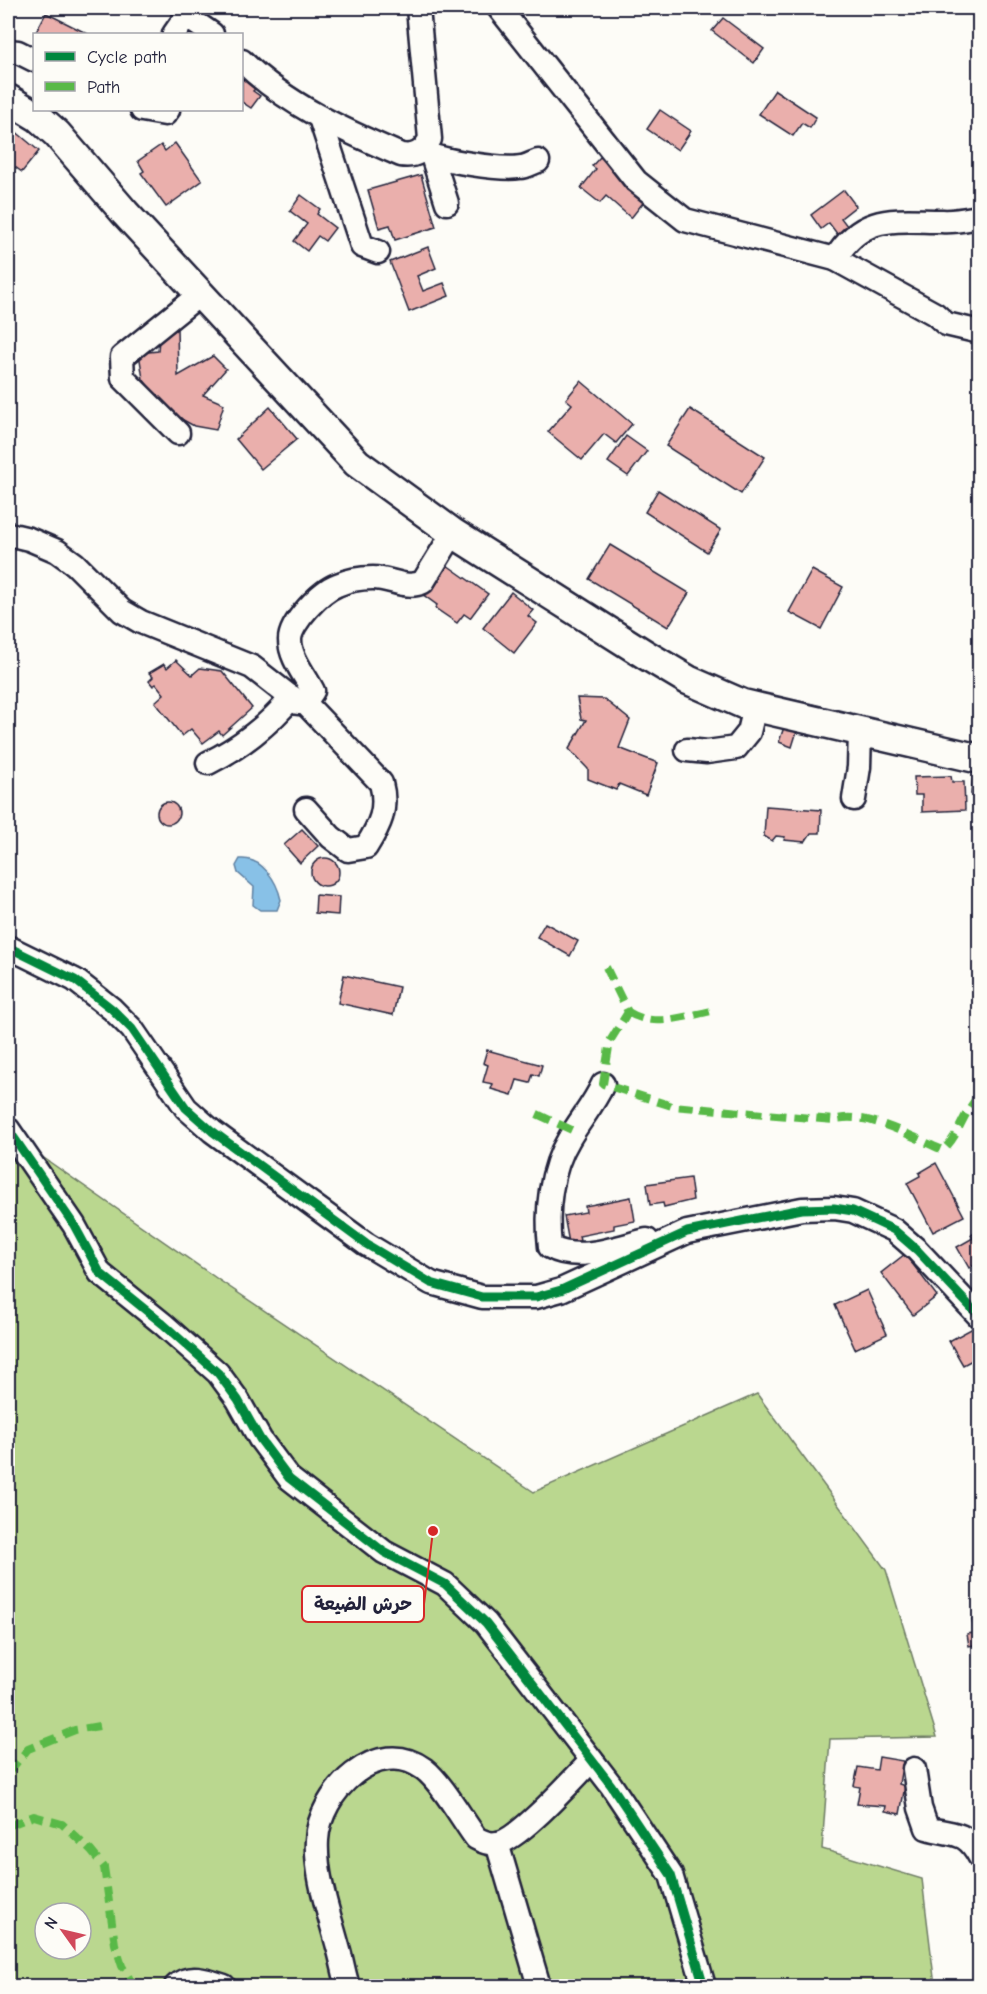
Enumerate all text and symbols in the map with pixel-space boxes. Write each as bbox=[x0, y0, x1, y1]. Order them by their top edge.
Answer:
legend bbox=[33, 33, 243, 111]
text: Cycle path bbox=[87, 47, 167, 68]
text: Path bbox=[87, 77, 120, 98]
callout: حرش الضيعة bbox=[302, 1586, 424, 1622]
text: حرش الضيعة bbox=[314, 1594, 412, 1615]
north arrow bbox=[33, 1901, 93, 1961]
text: N bbox=[41, 1914, 62, 1933]

